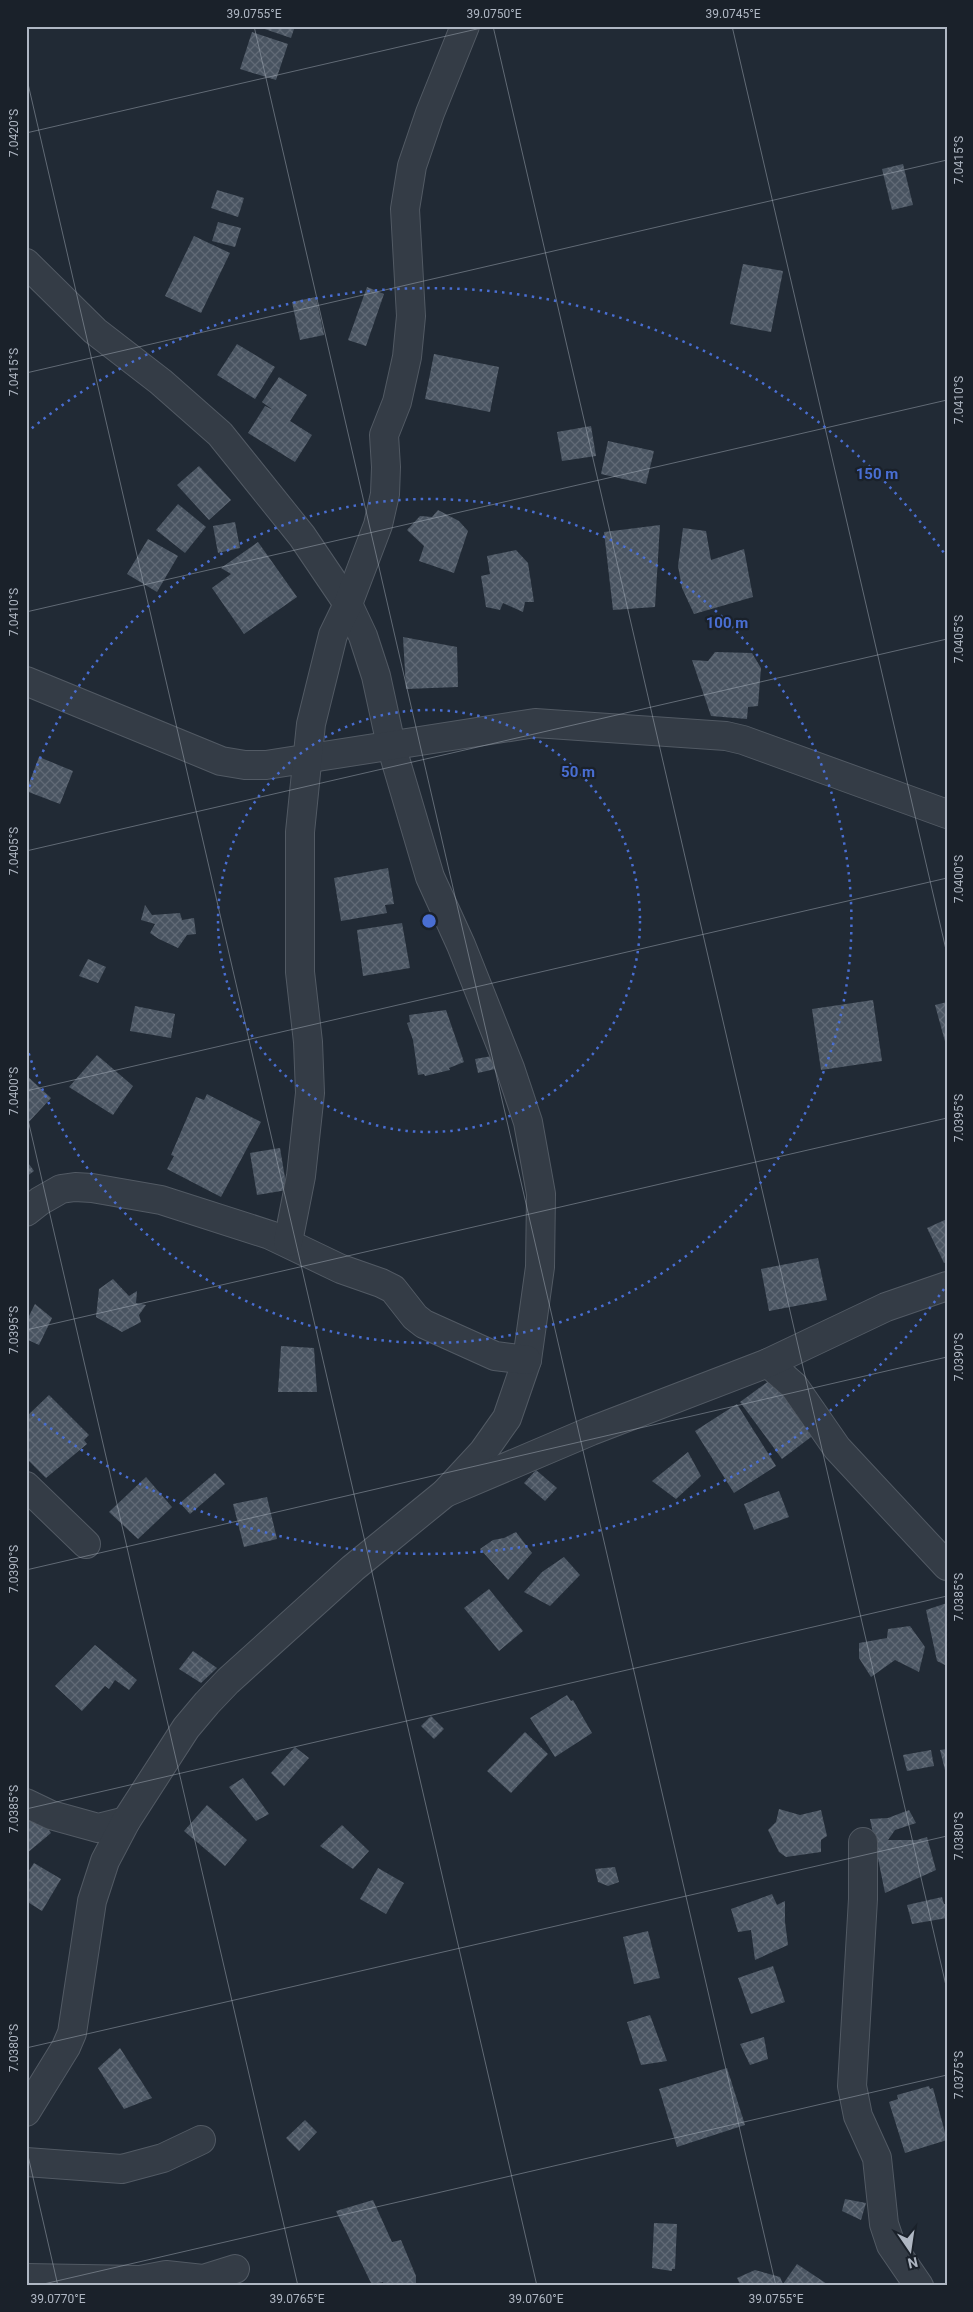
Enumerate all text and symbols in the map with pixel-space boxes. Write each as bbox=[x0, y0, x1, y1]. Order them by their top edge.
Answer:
text: 39.0755°E bbox=[227, 7, 282, 21]
text: 39.0750°E bbox=[467, 7, 522, 21]
text: 39.0745°E bbox=[706, 7, 761, 21]
text: 7.0420°S bbox=[7, 109, 21, 157]
text: 7.0415°S bbox=[952, 136, 966, 184]
text: 7.0415°S bbox=[7, 348, 21, 396]
text: 7.0410°S bbox=[952, 376, 966, 424]
text: 150 m bbox=[856, 465, 898, 483]
text: 7.0410°S bbox=[7, 588, 21, 636]
text: 100 m bbox=[706, 614, 748, 632]
text: 7.0405°S bbox=[952, 615, 966, 663]
text: 50 m bbox=[561, 763, 595, 781]
text: 7.0405°S bbox=[7, 827, 21, 875]
text: 7.0400°S bbox=[952, 855, 966, 903]
centre of rings bbox=[420, 912, 438, 930]
text: 7.0400°S bbox=[7, 1067, 21, 1115]
text: 7.0395°S bbox=[952, 1094, 966, 1142]
text: 7.0395°S bbox=[7, 1306, 21, 1354]
text: 7.0390°S bbox=[952, 1333, 966, 1381]
text: 7.0390°S bbox=[7, 1545, 21, 1593]
text: 7.0385°S bbox=[952, 1573, 966, 1621]
text: 7.0385°S bbox=[7, 1785, 21, 1833]
text: 7.0380°S bbox=[952, 1812, 966, 1860]
text: 7.0380°S bbox=[7, 2024, 21, 2072]
text: 7.0375°S bbox=[952, 2051, 966, 2099]
north arrow bbox=[886, 2224, 936, 2274]
text: N bbox=[906, 2254, 920, 2272]
text: 39.0770°E bbox=[31, 2292, 86, 2306]
text: 39.0765°E bbox=[270, 2292, 325, 2306]
text: 39.0760°E bbox=[509, 2292, 564, 2306]
text: 39.0755°E bbox=[749, 2292, 804, 2306]

